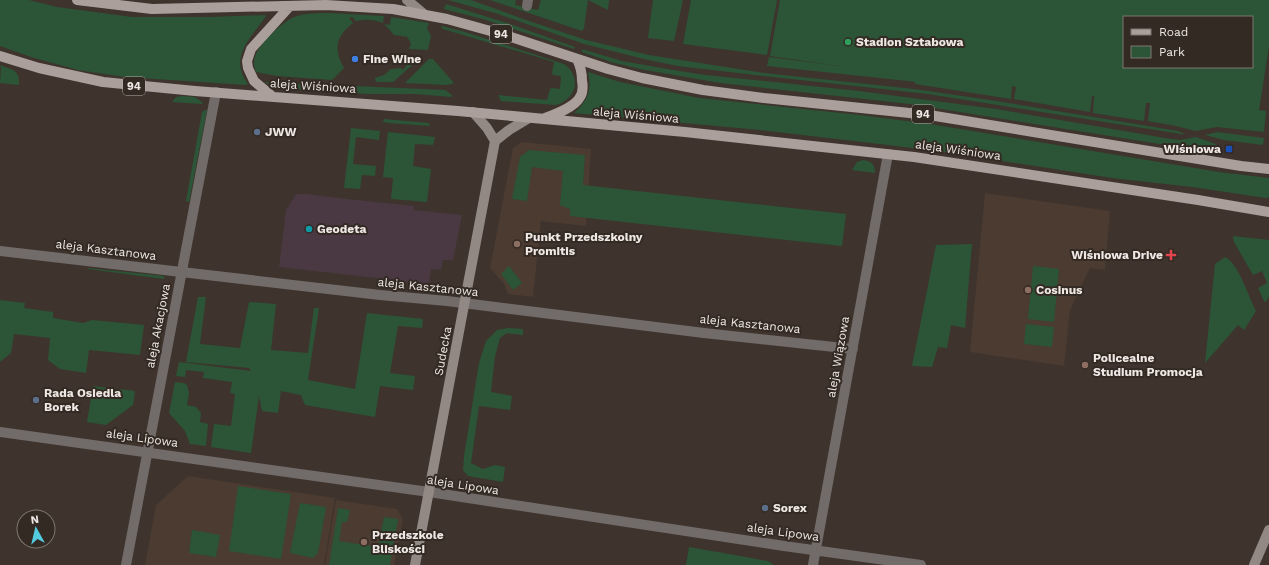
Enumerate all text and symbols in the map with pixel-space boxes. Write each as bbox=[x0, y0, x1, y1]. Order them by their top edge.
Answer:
legend bbox=[1123, 16, 1253, 68]
road number: 94 bbox=[490, 25, 512, 43]
text: Road bbox=[1159, 25, 1188, 39]
place label: Stadion Sztabowa bbox=[856, 35, 964, 49]
marker: Stadion Sztabowa bbox=[843, 37, 853, 47]
text: Park bbox=[1159, 45, 1185, 59]
place label: Fine Wine bbox=[363, 52, 421, 66]
marker: Fine Wine bbox=[350, 54, 360, 64]
street label: aleja Wiśniowa bbox=[269, 76, 357, 96]
road number: 94 bbox=[123, 77, 145, 95]
street label: aleja Wiśniowa bbox=[592, 104, 680, 126]
road number: 94 bbox=[912, 105, 934, 123]
place label: JWW bbox=[265, 125, 296, 139]
marker: JWW bbox=[252, 127, 262, 137]
street label: aleja Wiśniowa bbox=[914, 137, 1002, 163]
place label: Wiśniowa bbox=[1163, 142, 1221, 156]
marker: Wiśniowa bbox=[1224, 144, 1234, 154]
place label: Geodeta bbox=[317, 222, 367, 236]
marker: Geodeta bbox=[304, 224, 314, 234]
place label: Punkt Przedszkolny Promitis bbox=[525, 230, 643, 258]
street label: aleja Kasztanowa bbox=[55, 237, 157, 263]
marker: Punkt Przedszkolny Promitis bbox=[512, 239, 522, 249]
place label: Wiśniowa Drive bbox=[1071, 248, 1163, 262]
marker: Wiśniowa Drive bbox=[1166, 250, 1176, 260]
street label: aleja Kasztanowa bbox=[377, 275, 479, 299]
street label: aleja Akacjowa bbox=[143, 282, 173, 369]
place label: Cosinus bbox=[1036, 283, 1083, 297]
marker: Cosinus bbox=[1023, 285, 1033, 295]
street label: aleja Kasztanowa bbox=[699, 312, 801, 336]
street label: aleja Wiązowa bbox=[824, 315, 852, 399]
street label: Sudecka bbox=[431, 325, 455, 377]
place label: Policealne Studium Promocja bbox=[1093, 351, 1203, 379]
marker: Policealne Studium Promocja bbox=[1080, 360, 1090, 370]
place label: Rada Osiedla Borek bbox=[44, 386, 121, 414]
marker: Rada Osiedla Borek bbox=[31, 395, 41, 405]
street label: aleja Lipowa bbox=[105, 426, 179, 450]
street label: aleja Lipowa bbox=[426, 472, 500, 498]
place label: Sorex bbox=[773, 501, 807, 515]
marker: Sorex bbox=[760, 503, 770, 513]
north arrow bbox=[16, 509, 56, 549]
text: N bbox=[30, 513, 40, 527]
street label: aleja Lipowa bbox=[746, 520, 820, 544]
place label: Przedszkole Bliskości bbox=[372, 528, 444, 556]
marker: Przedszkole Bliskości bbox=[359, 537, 369, 547]

